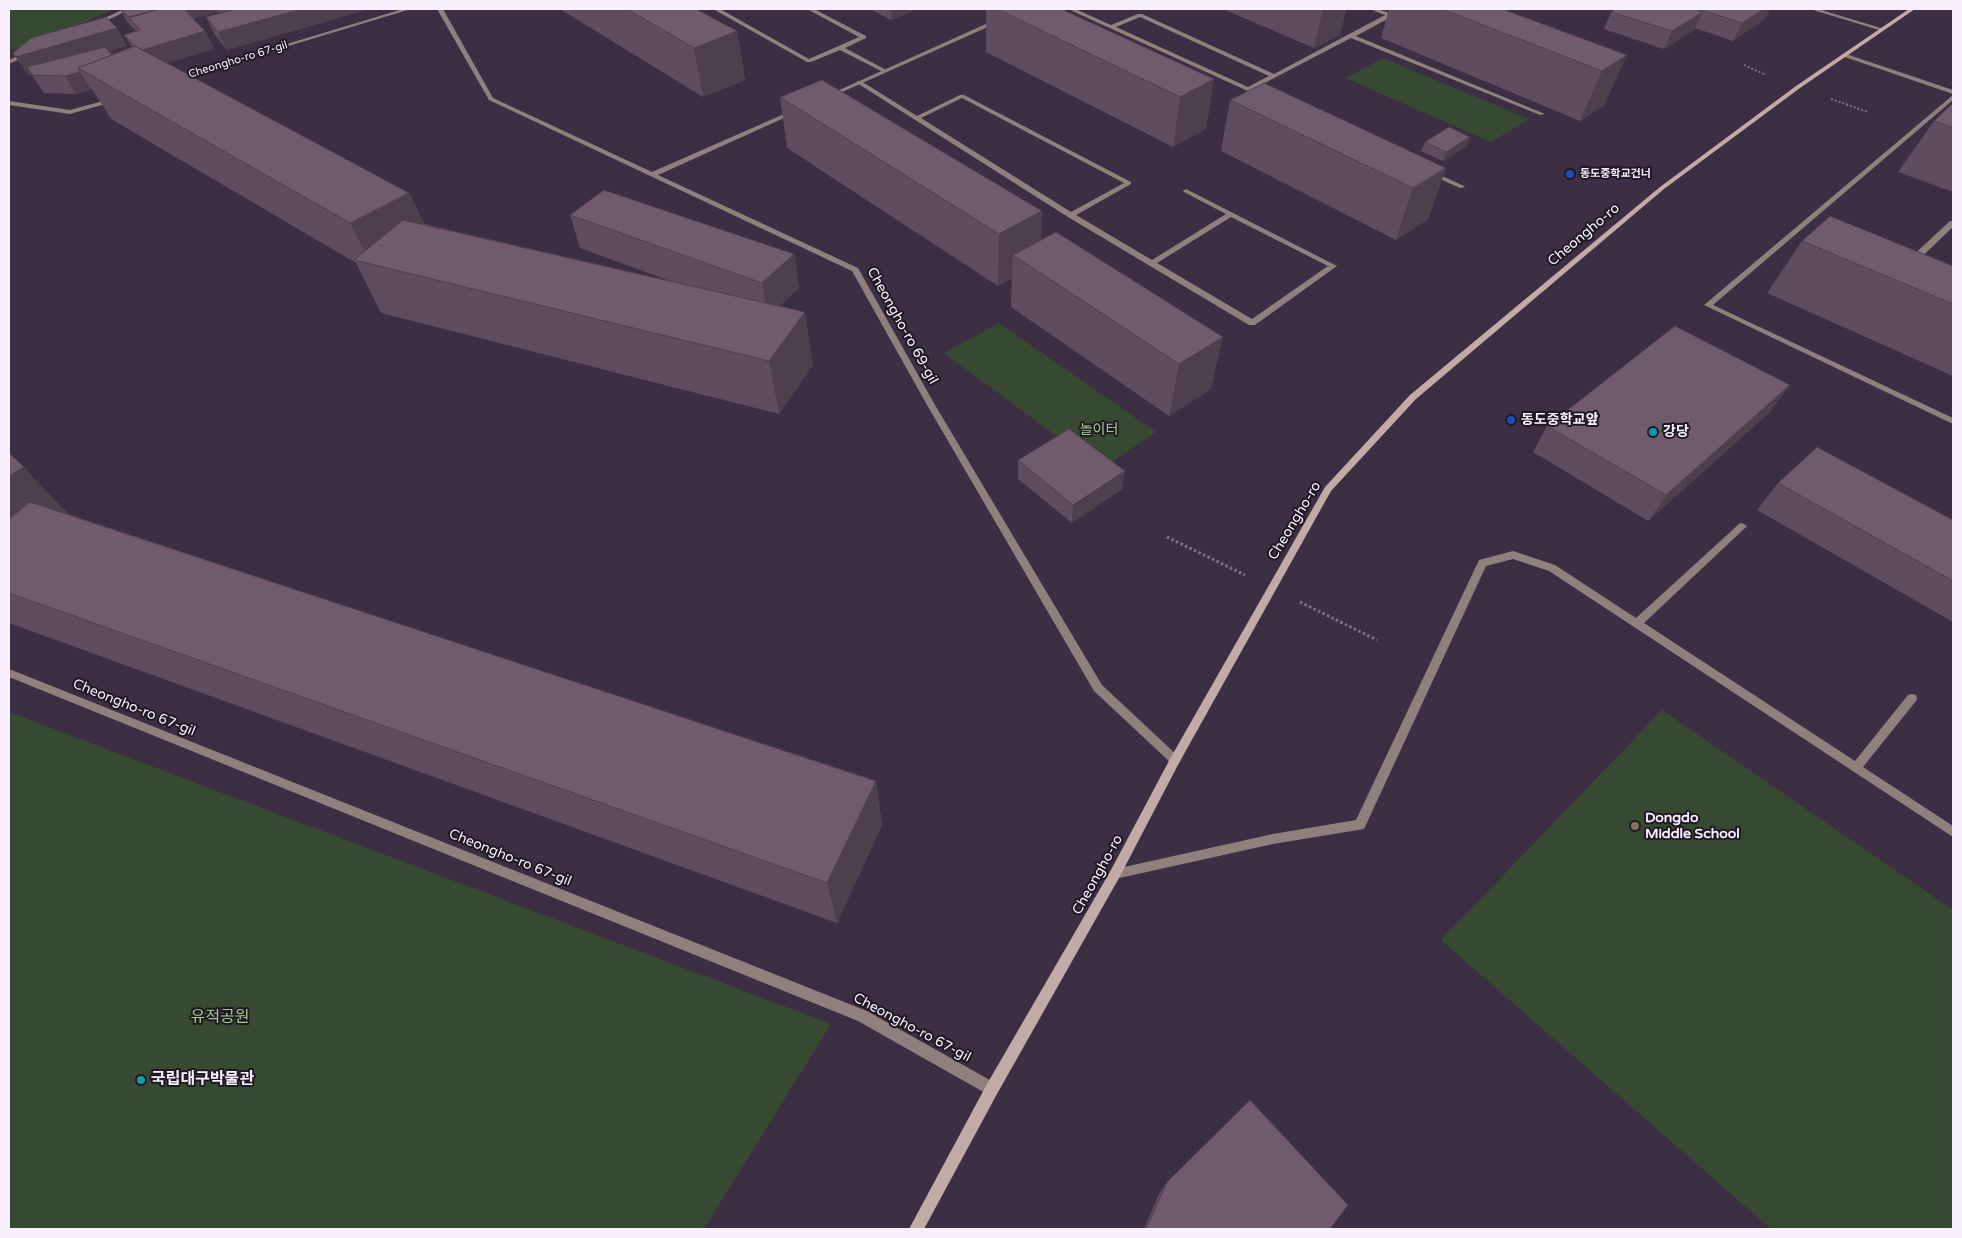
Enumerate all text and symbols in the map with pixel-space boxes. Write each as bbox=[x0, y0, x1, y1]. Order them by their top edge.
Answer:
street label: Cheongho-ro 67-gil bbox=[187, 39, 289, 81]
place label: 동도중학교건너 bbox=[1580, 167, 1651, 181]
marker: 동도중학교건너 bbox=[1564, 168, 1576, 180]
street label: Cheongho-ro bbox=[1545, 200, 1623, 270]
street label: Cheongho-ro 69-gil bbox=[863, 265, 941, 387]
place label: 동도중학교앞 bbox=[1521, 412, 1598, 428]
marker: 동도중학교앞 bbox=[1505, 414, 1517, 426]
park label: 놀이터 bbox=[1080, 422, 1118, 438]
place label: 강당 bbox=[1663, 424, 1689, 440]
marker: 강당 bbox=[1647, 426, 1659, 438]
street label: Cheongho-ro bbox=[1265, 479, 1325, 563]
street label: Cheongho-ro 67-gil bbox=[70, 676, 198, 740]
place label: Dongdo Middle School bbox=[1645, 810, 1740, 842]
marker: Dongdo Middle School bbox=[1629, 820, 1641, 832]
street label: Cheongho-ro 67-gil bbox=[446, 826, 574, 890]
street label: Cheongho-ro bbox=[1069, 832, 1127, 918]
street label: Cheongho-ro 67-gil bbox=[850, 990, 974, 1066]
park label: 유적공원 bbox=[191, 1008, 249, 1028]
place label: 국립대구박물관 bbox=[151, 1070, 254, 1090]
marker: 국립대구박물관 bbox=[135, 1074, 147, 1086]

